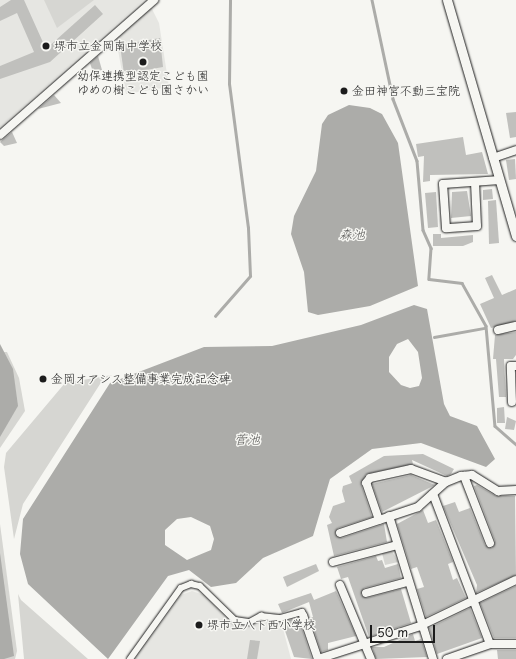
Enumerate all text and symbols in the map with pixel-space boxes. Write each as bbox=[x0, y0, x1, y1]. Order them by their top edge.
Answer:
place label: 堺市立金岡南中学校 bbox=[54, 39, 162, 53]
marker: 堺市立金岡南中学校 bbox=[41, 41, 51, 51]
marker: 幼保連携型認定こども園 ゆめの樹こども園さかい bbox=[138, 57, 148, 67]
place label: 幼保連携型認定こども園 ゆめの樹こども園さかい bbox=[77, 69, 209, 97]
place label: 金田神宮不動三宝院 bbox=[352, 84, 460, 98]
marker: 金田神宮不動三宝院 bbox=[339, 86, 349, 96]
water label: 森池 bbox=[339, 226, 365, 242]
place label: 金岡オアシス整備事業完成記念碑 bbox=[51, 372, 231, 386]
marker: 金岡オアシス整備事業完成記念碑 bbox=[38, 374, 48, 384]
water label: 菅池 bbox=[234, 431, 260, 447]
scale bar bbox=[372, 617, 437, 643]
place label: 堺市立八下西小学校 bbox=[207, 618, 315, 632]
marker: 堺市立八下西小学校 bbox=[194, 620, 204, 630]
text: 50 m bbox=[377, 623, 408, 641]

